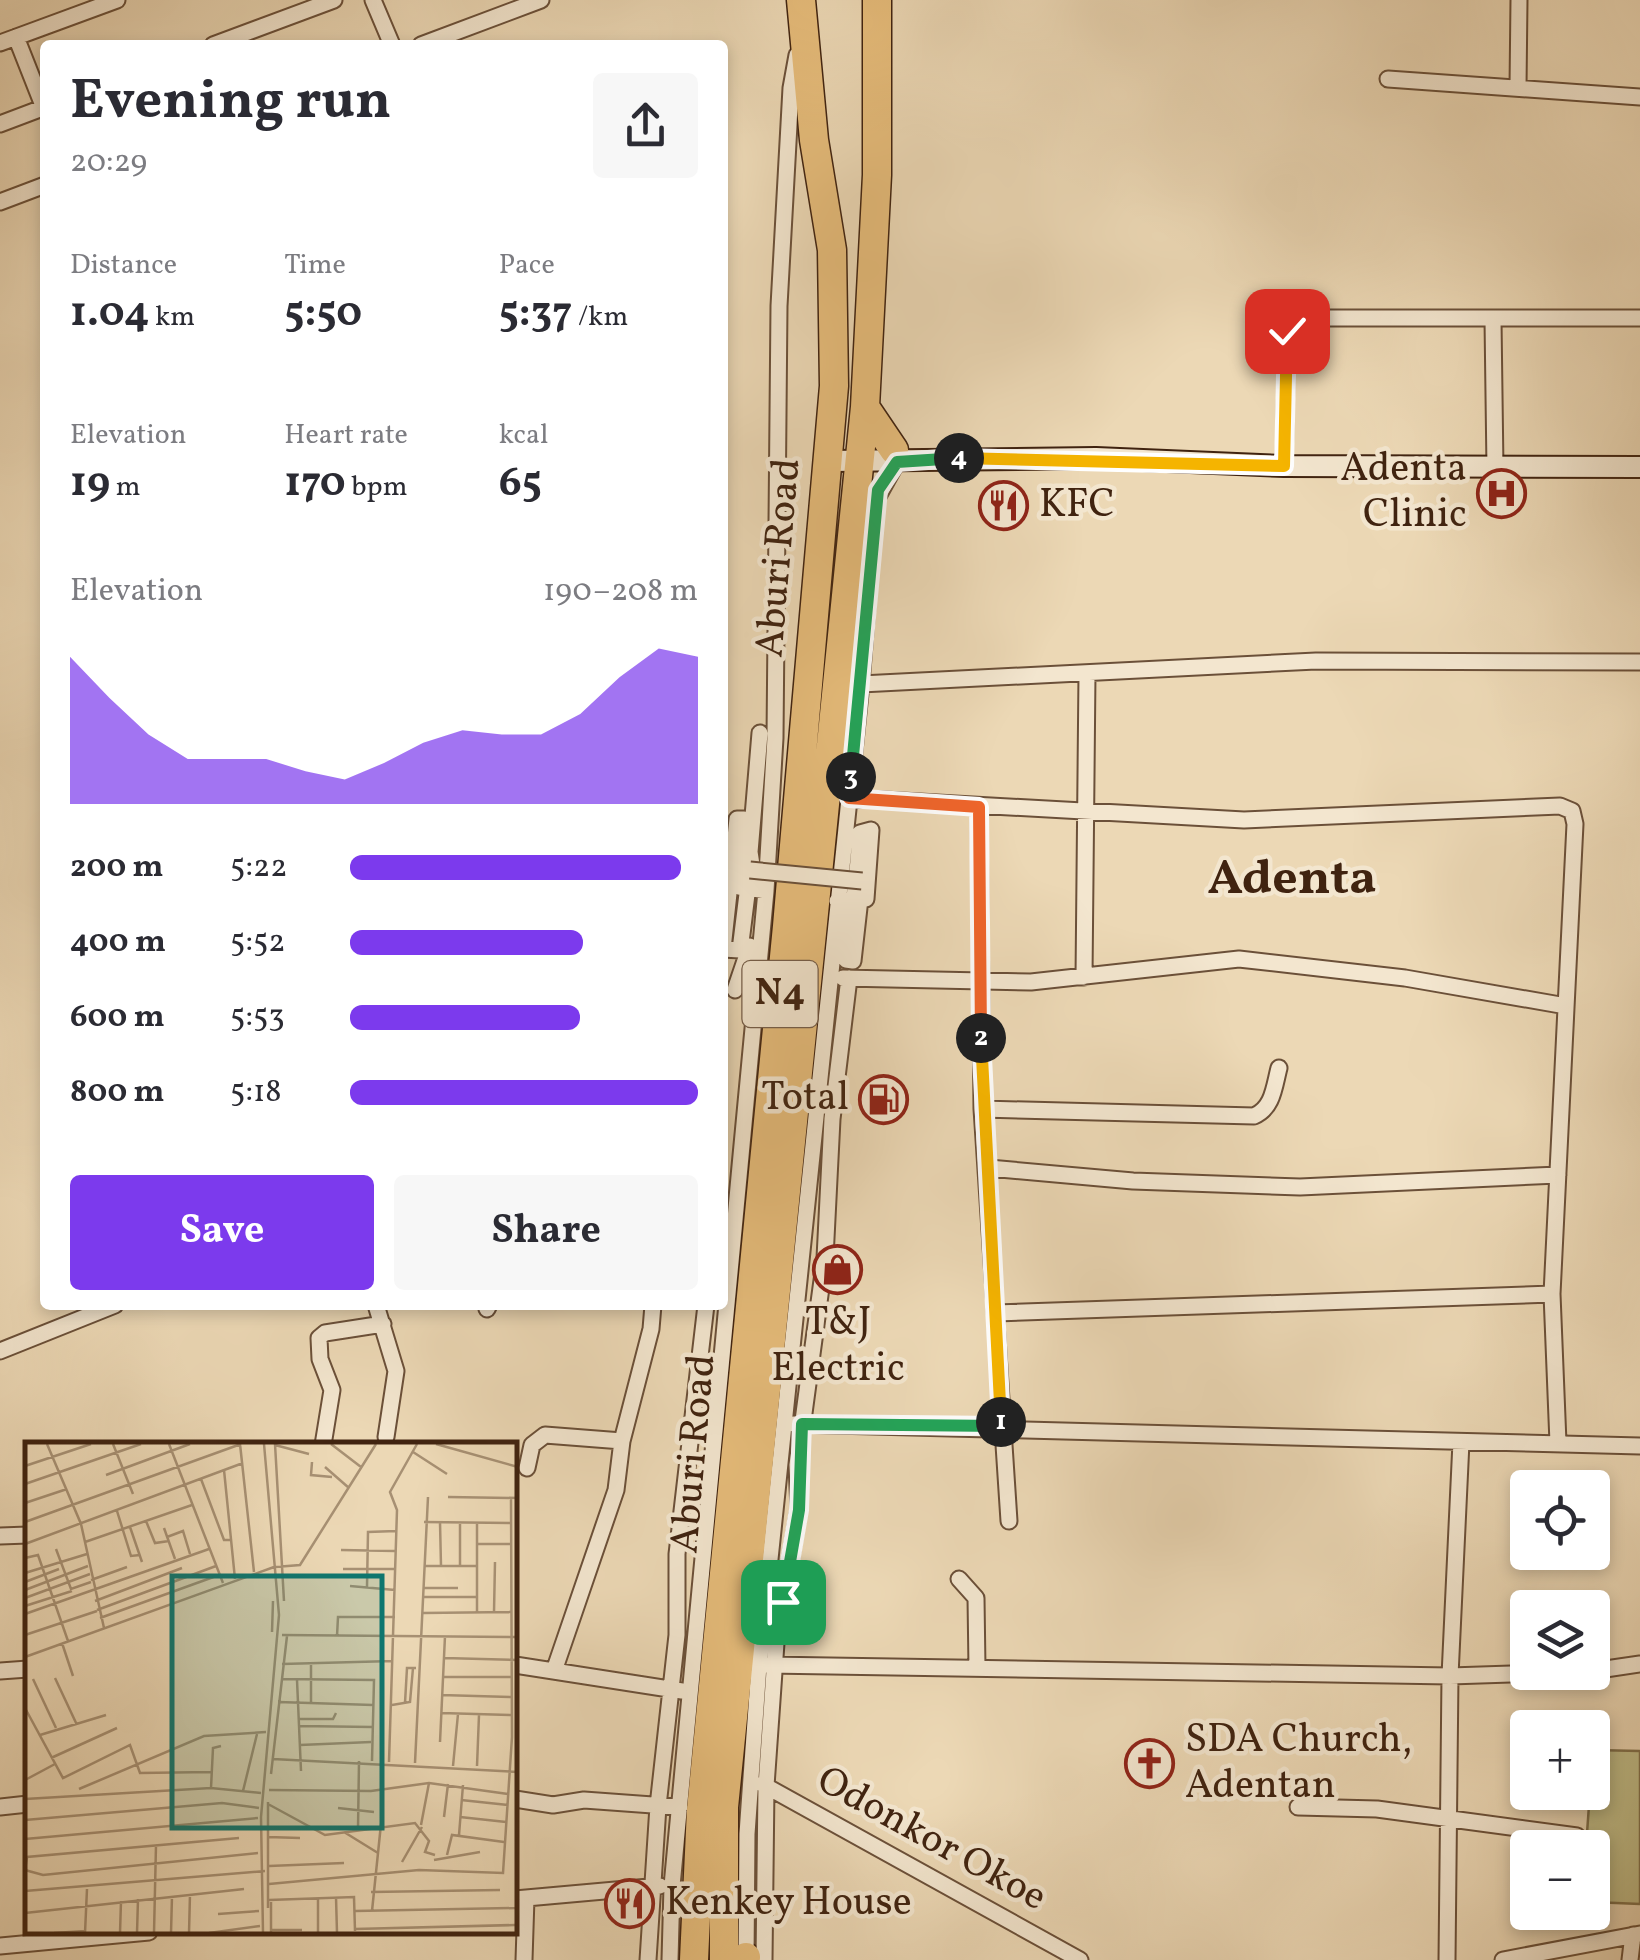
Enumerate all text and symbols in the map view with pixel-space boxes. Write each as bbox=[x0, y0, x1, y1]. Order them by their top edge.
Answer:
text: Evening run bbox=[70, 65, 391, 141]
button: share bbox=[593, 73, 698, 178]
text: 20:29 bbox=[70, 141, 147, 185]
text: Distance bbox=[70, 246, 177, 285]
text: Time bbox=[284, 246, 346, 285]
text: Pace bbox=[499, 246, 555, 285]
text: 1.04 bbox=[70, 285, 149, 344]
text: 5:50 bbox=[284, 285, 362, 344]
text: 5:37 bbox=[499, 285, 572, 344]
pin bbox=[1245, 289, 1330, 374]
text: km bbox=[149, 298, 195, 337]
text: /km bbox=[572, 298, 628, 337]
icon: check bbox=[1260, 304, 1315, 359]
text: Elevation bbox=[70, 416, 186, 455]
text: Heart rate bbox=[284, 416, 408, 455]
text: kcal bbox=[499, 416, 548, 455]
pin: 4 bbox=[934, 433, 984, 483]
text: 4 bbox=[951, 438, 967, 477]
place label: Adenta Clinic bbox=[1340, 442, 1467, 544]
text: 19 bbox=[70, 455, 110, 514]
text: 170 bbox=[284, 455, 346, 514]
text: 65 bbox=[499, 455, 542, 514]
street label: Aburi Road bbox=[743, 456, 817, 660]
hospital icon: Adenta Clinic bbox=[1476, 467, 1528, 519]
text: m bbox=[110, 468, 140, 507]
text: bpm bbox=[346, 468, 407, 507]
place label: KFC bbox=[1039, 478, 1115, 534]
restaurant icon: KFC bbox=[978, 480, 1030, 532]
text: Elevation bbox=[70, 570, 203, 614]
text: 190–208 m bbox=[543, 570, 698, 614]
pin: 3 bbox=[826, 752, 876, 802]
text: 3 bbox=[844, 757, 858, 796]
district label: Adenta bbox=[1208, 845, 1376, 915]
text: 200 m bbox=[70, 846, 164, 890]
text: 5:22 bbox=[230, 846, 287, 890]
text: 400 m bbox=[70, 921, 166, 965]
text: 5:52 bbox=[230, 921, 286, 965]
road number: N4 bbox=[742, 961, 818, 1027]
text: 600 m bbox=[70, 996, 165, 1040]
text: 5:53 bbox=[230, 996, 285, 1040]
pin: 2 bbox=[956, 1013, 1006, 1063]
text: 2 bbox=[974, 1018, 988, 1057]
text: 800 m bbox=[70, 1071, 165, 1115]
text: 5:18 bbox=[230, 1071, 282, 1115]
place label: Total bbox=[761, 1071, 849, 1127]
fuel station icon: Total bbox=[858, 1073, 910, 1125]
button: Save bbox=[70, 1175, 374, 1290]
button: Share bbox=[394, 1175, 698, 1290]
shop icon: T&J Electric bbox=[812, 1243, 864, 1295]
place label: T&J Electric bbox=[771, 1296, 905, 1398]
street label: Aburi Road bbox=[658, 1352, 732, 1556]
pin: 1 bbox=[976, 1397, 1026, 1447]
text: 1 bbox=[995, 1402, 1007, 1441]
inset map bbox=[25, 1442, 518, 1935]
map controls bbox=[1510, 1470, 1610, 1930]
button: locate bbox=[1510, 1470, 1610, 1570]
pin bbox=[741, 1560, 826, 1645]
icon: arrive bbox=[756, 1575, 811, 1630]
button: layers bbox=[1510, 1590, 1610, 1690]
button: + bbox=[1510, 1710, 1610, 1810]
place label: SDA Church, Adentan bbox=[1185, 1713, 1412, 1815]
church icon: SDA Church, Adentan bbox=[1124, 1738, 1176, 1790]
street label: Odonkor Okoe bbox=[806, 1754, 1056, 1926]
button: − bbox=[1510, 1830, 1610, 1930]
place label: Kenkey House bbox=[665, 1876, 912, 1932]
restaurant icon: Kenkey House bbox=[604, 1878, 656, 1930]

